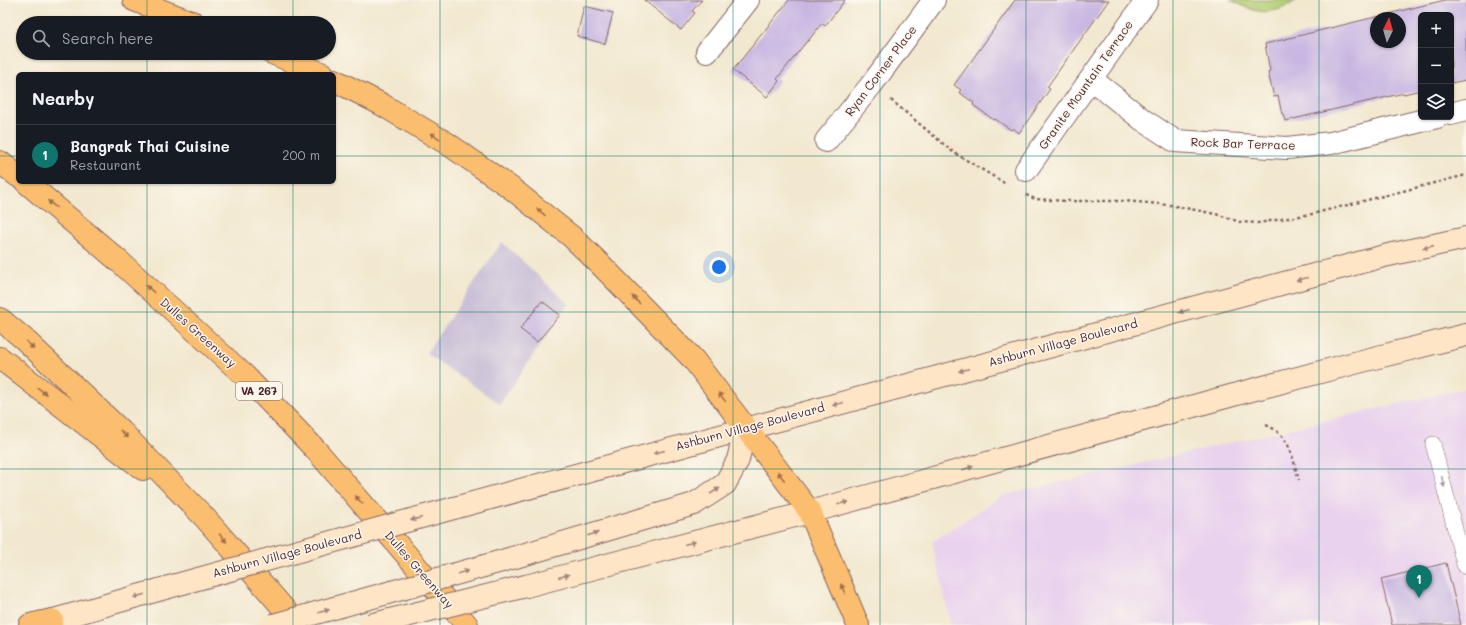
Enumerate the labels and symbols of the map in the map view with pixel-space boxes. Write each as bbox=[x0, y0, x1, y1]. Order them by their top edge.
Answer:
north arrow bbox=[1370, 12, 1406, 48]
street label: Granite Mountain Terrace bbox=[1034, 17, 1136, 152]
street label: Ryan Corner Place bbox=[841, 22, 920, 119]
one-way arrow bbox=[430, 132, 440, 140]
street label: Rock Bar Terrace bbox=[1190, 133, 1296, 153]
one-way arrow bbox=[46, 199, 57, 208]
one-way arrow bbox=[535, 207, 546, 216]
one-way arrow bbox=[1422, 244, 1434, 250]
your location bbox=[709, 257, 729, 277]
one-way arrow bbox=[1296, 276, 1308, 282]
one-way arrow bbox=[145, 284, 155, 294]
street label: Dulles Greenway bbox=[157, 294, 240, 371]
one-way arrow bbox=[631, 295, 641, 305]
one-way arrow bbox=[1178, 308, 1190, 314]
street label: Ashburn Village Boulevard bbox=[986, 314, 1139, 370]
one-way arrow bbox=[25, 340, 35, 349]
one-way arrow bbox=[957, 367, 969, 373]
road number: VA 267 bbox=[236, 382, 282, 400]
one-way arrow bbox=[36, 387, 47, 395]
one-way arrow bbox=[719, 392, 727, 402]
street label: Ashburn Village Boulevard bbox=[673, 398, 826, 454]
one-way arrow bbox=[832, 401, 844, 407]
one-way arrow bbox=[119, 429, 129, 439]
one-way arrow bbox=[652, 449, 664, 455]
one-way arrow bbox=[962, 465, 974, 471]
one-way arrow bbox=[777, 470, 786, 481]
one-way arrow bbox=[1440, 475, 1446, 488]
one-way arrow bbox=[709, 487, 720, 494]
one-way arrow bbox=[355, 495, 364, 506]
one-way arrow bbox=[837, 500, 849, 506]
one-way arrow bbox=[410, 516, 422, 522]
street label: Ashburn Village Boulevard bbox=[210, 525, 363, 581]
street label: Dulles Greenway bbox=[382, 527, 458, 611]
one-way arrow bbox=[587, 531, 599, 537]
one-way arrow bbox=[219, 533, 228, 544]
one-way arrow bbox=[684, 540, 696, 546]
pin: 1 bbox=[1406, 565, 1432, 598]
one-way arrow bbox=[457, 569, 469, 575]
one-way arrow bbox=[558, 573, 570, 579]
one-way arrow bbox=[840, 584, 846, 595]
one-way arrow bbox=[133, 593, 145, 599]
one-way arrow bbox=[318, 608, 330, 614]

